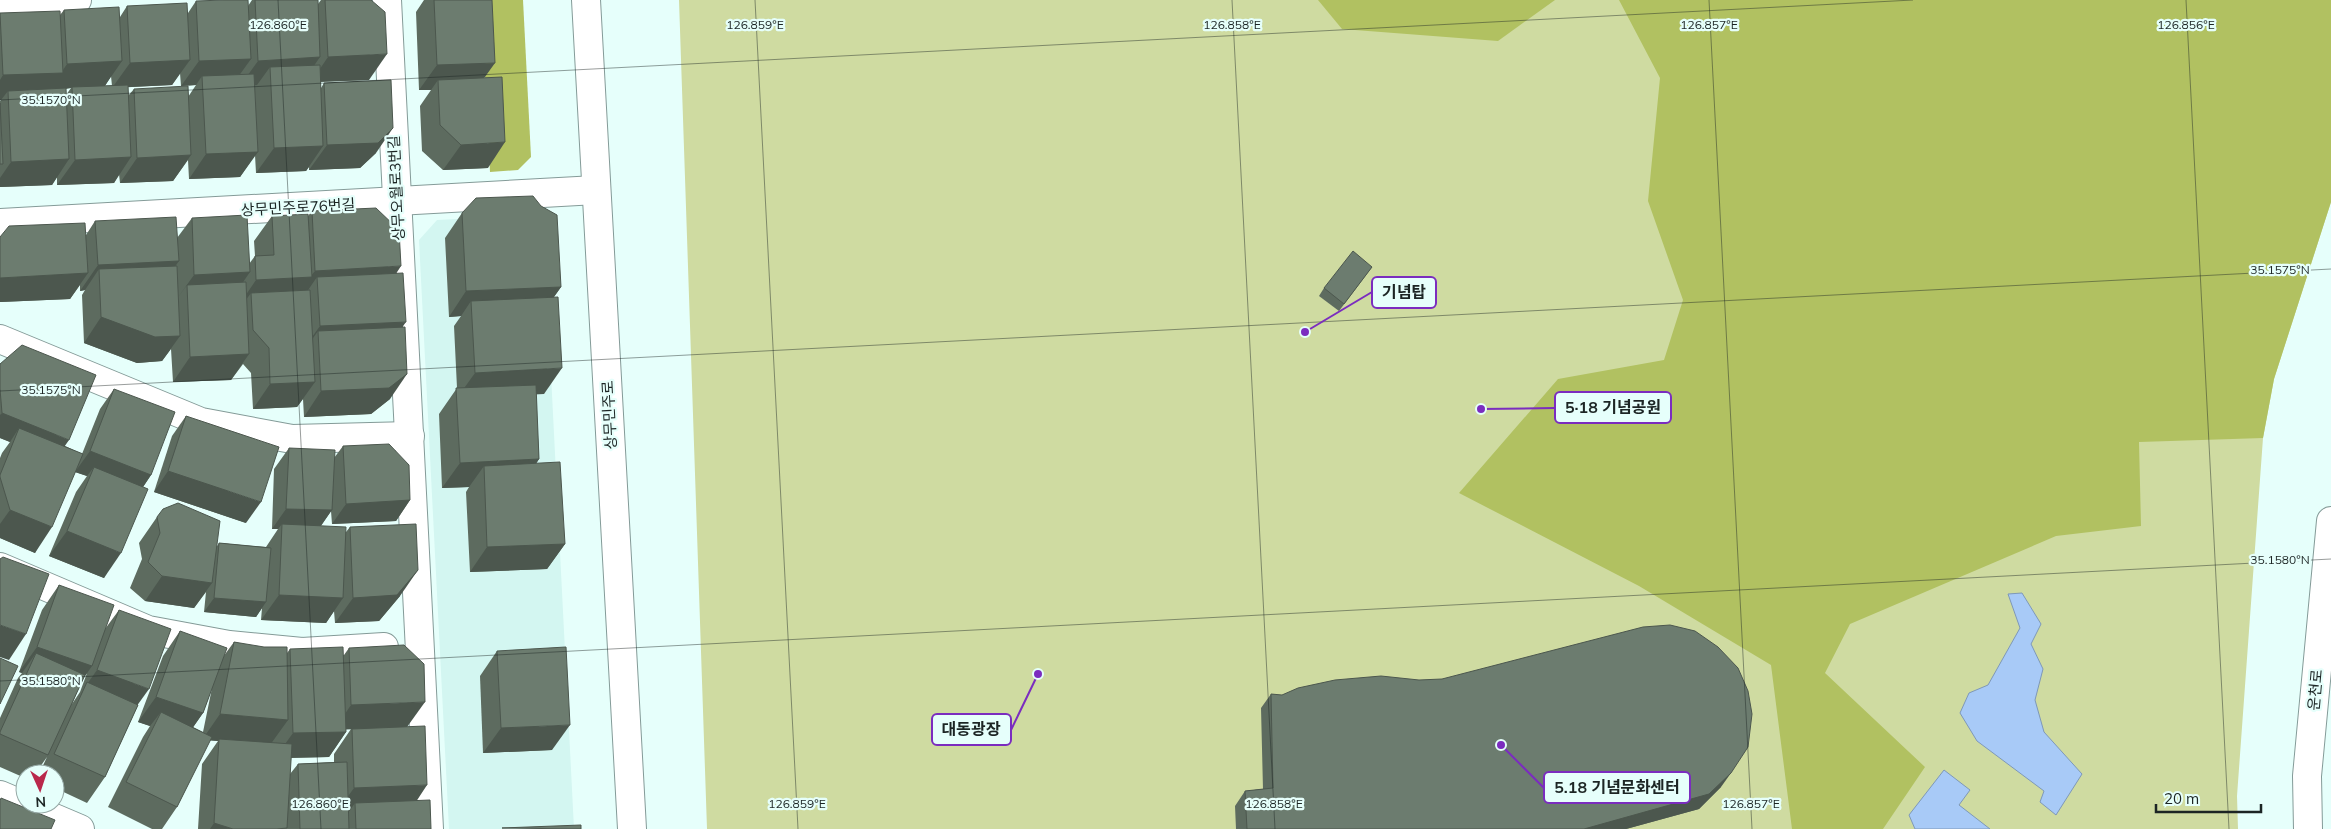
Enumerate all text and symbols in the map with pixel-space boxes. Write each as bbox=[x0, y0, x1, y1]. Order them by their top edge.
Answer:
text: 126.860°E bbox=[249, 17, 307, 32]
text: 126.859°E bbox=[726, 17, 784, 32]
text: 126.858°E bbox=[1203, 17, 1261, 32]
text: 126.857°E bbox=[1680, 17, 1738, 32]
text: 126.856°E bbox=[2157, 17, 2215, 32]
text: 35.1570°N bbox=[21, 92, 81, 107]
street label: 상무오월로3번길 bbox=[384, 135, 408, 241]
street label: 상무민주로76번길 bbox=[240, 195, 356, 219]
text: 35.1575°N bbox=[2250, 262, 2310, 277]
callout: 기념탑 bbox=[1372, 277, 1436, 308]
text: 기념탑 bbox=[1382, 282, 1426, 302]
street label: 상무민주로 bbox=[598, 380, 620, 450]
text: 35.1575°N bbox=[21, 382, 81, 397]
callout: 5·18 기념공원 bbox=[1555, 392, 1671, 423]
text: 5·18 기념공원 bbox=[1565, 397, 1661, 417]
text: 35.1580°N bbox=[2250, 552, 2310, 567]
street label: 운천로 bbox=[2304, 669, 2326, 711]
text: 35.1580°N bbox=[21, 673, 81, 688]
callout: 대동광장 bbox=[932, 714, 1011, 745]
text: 대동광장 bbox=[942, 719, 1001, 739]
north arrow bbox=[15, 764, 65, 814]
callout: 5.18 기념문화센터 bbox=[1544, 772, 1690, 803]
text: 5.18 기념문화센터 bbox=[1554, 777, 1680, 797]
scale bar bbox=[2156, 782, 2261, 814]
text: 20 m bbox=[2164, 789, 2199, 808]
text: N bbox=[35, 793, 46, 811]
text: 126.860°E bbox=[291, 796, 349, 811]
text: 126.859°E bbox=[768, 796, 826, 811]
text: 126.858°E bbox=[1245, 796, 1303, 811]
text: 126.857°E bbox=[1722, 796, 1780, 811]

